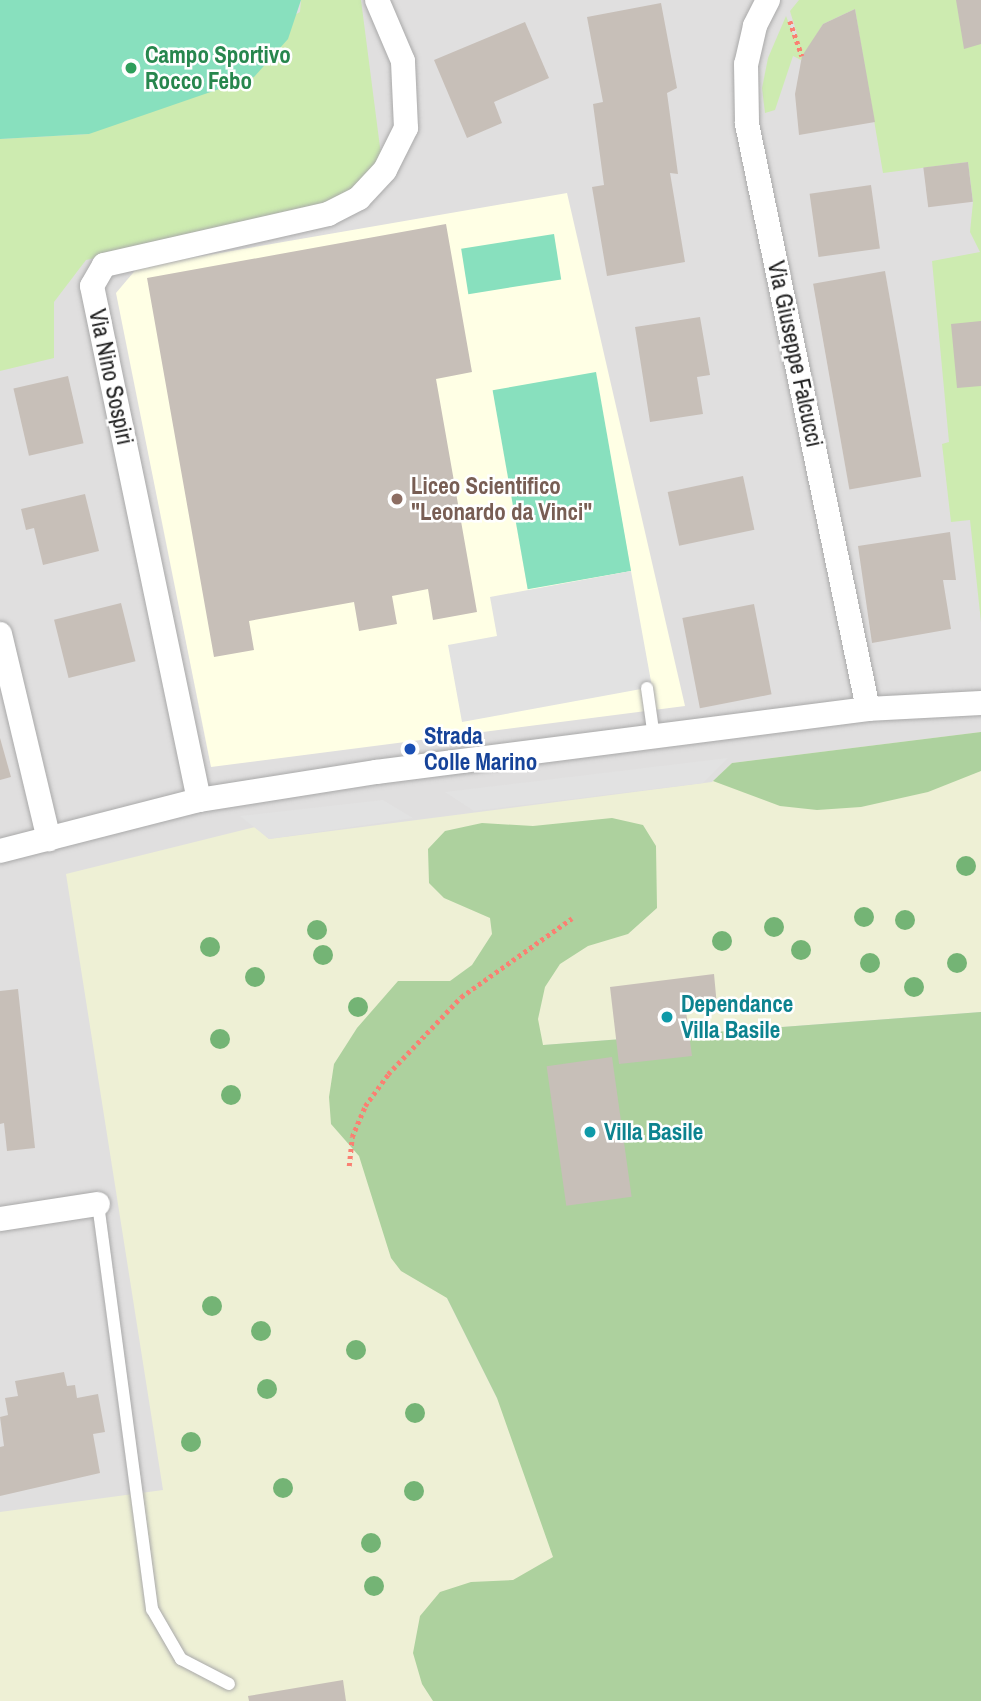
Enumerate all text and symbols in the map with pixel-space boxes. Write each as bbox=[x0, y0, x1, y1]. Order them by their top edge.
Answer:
place label: Campo Sportivo Rocco Febo bbox=[145, 41, 291, 95]
marker: Campo Sportivo Rocco Febo bbox=[123, 60, 139, 76]
street label: Via Giuseppe Falcucci bbox=[762, 258, 828, 450]
street label: Via Nino Sospiri bbox=[83, 307, 139, 447]
place label: Liceo Scientifico "Leonardo da Vinci" bbox=[411, 472, 592, 526]
marker: Liceo Scientifico "Leonardo da Vinci" bbox=[389, 491, 405, 507]
place label: Strada Colle Marino bbox=[424, 722, 537, 776]
marker: Strada Colle Marino bbox=[402, 741, 418, 757]
place label: Dependance Villa Basile bbox=[681, 990, 793, 1044]
marker: Dependance Villa Basile bbox=[659, 1009, 675, 1025]
place label: Villa Basile bbox=[604, 1118, 703, 1146]
marker: Villa Basile bbox=[582, 1124, 598, 1140]

